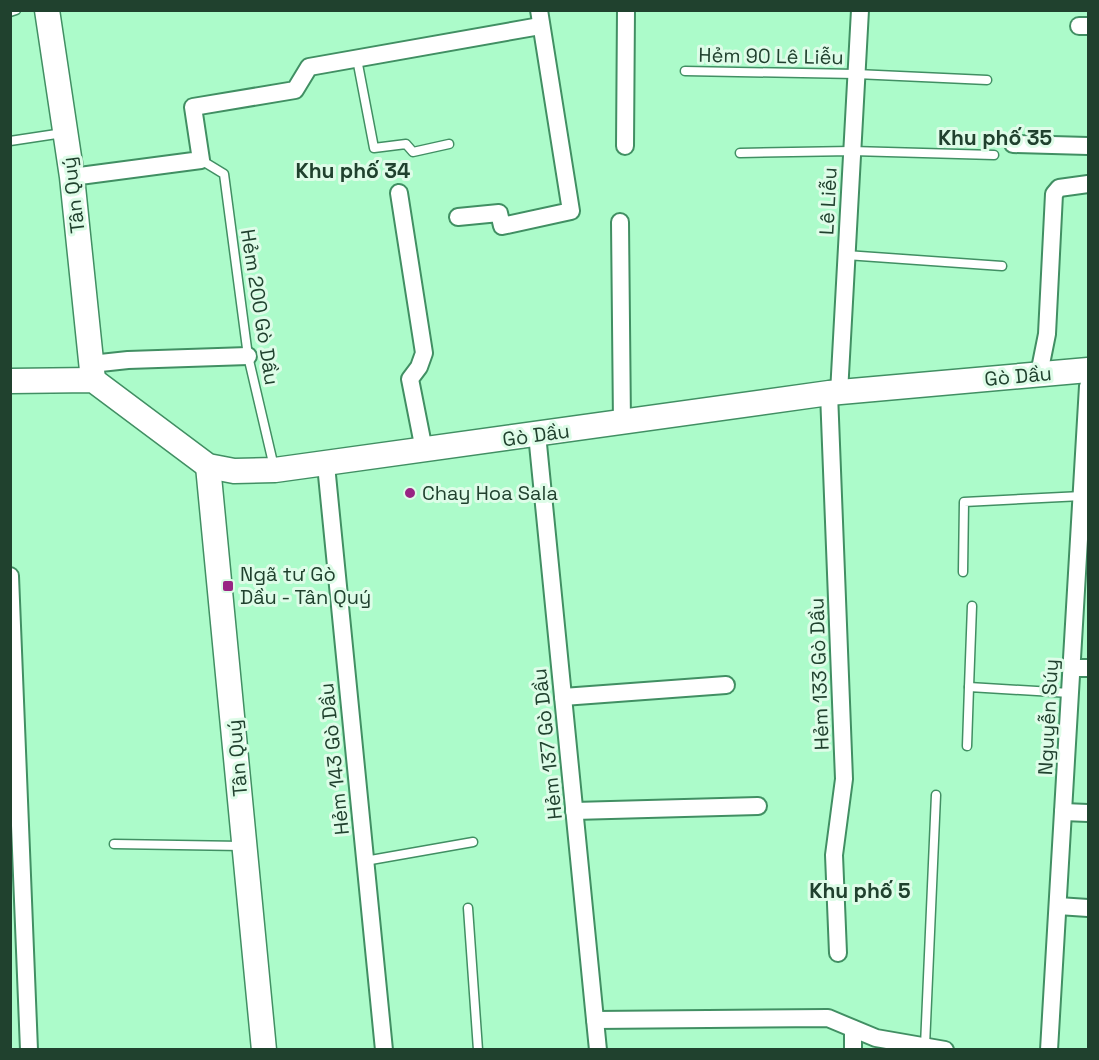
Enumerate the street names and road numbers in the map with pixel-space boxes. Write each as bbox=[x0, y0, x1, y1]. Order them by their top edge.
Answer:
street label: Hẻm 90 Lê Liễu bbox=[698, 42, 844, 70]
street label: Tân Quý bbox=[55, 155, 91, 235]
street label: Lê Liễu bbox=[813, 166, 843, 236]
street label: Hẻm 200 Gò Dầu bbox=[235, 227, 285, 387]
street label: Gò Dầu bbox=[983, 360, 1053, 392]
street label: Gò Dầu bbox=[501, 417, 571, 453]
street label: Hẻm 133 Gò Dầu bbox=[803, 597, 835, 751]
street label: Nguyễn Súy bbox=[1032, 658, 1064, 776]
street label: Hẻm 137 Gò Dầu bbox=[526, 667, 568, 821]
street label: Hẻm 143 Gò Dầu bbox=[313, 682, 355, 836]
street label: Tân Quý bbox=[221, 719, 253, 797]

